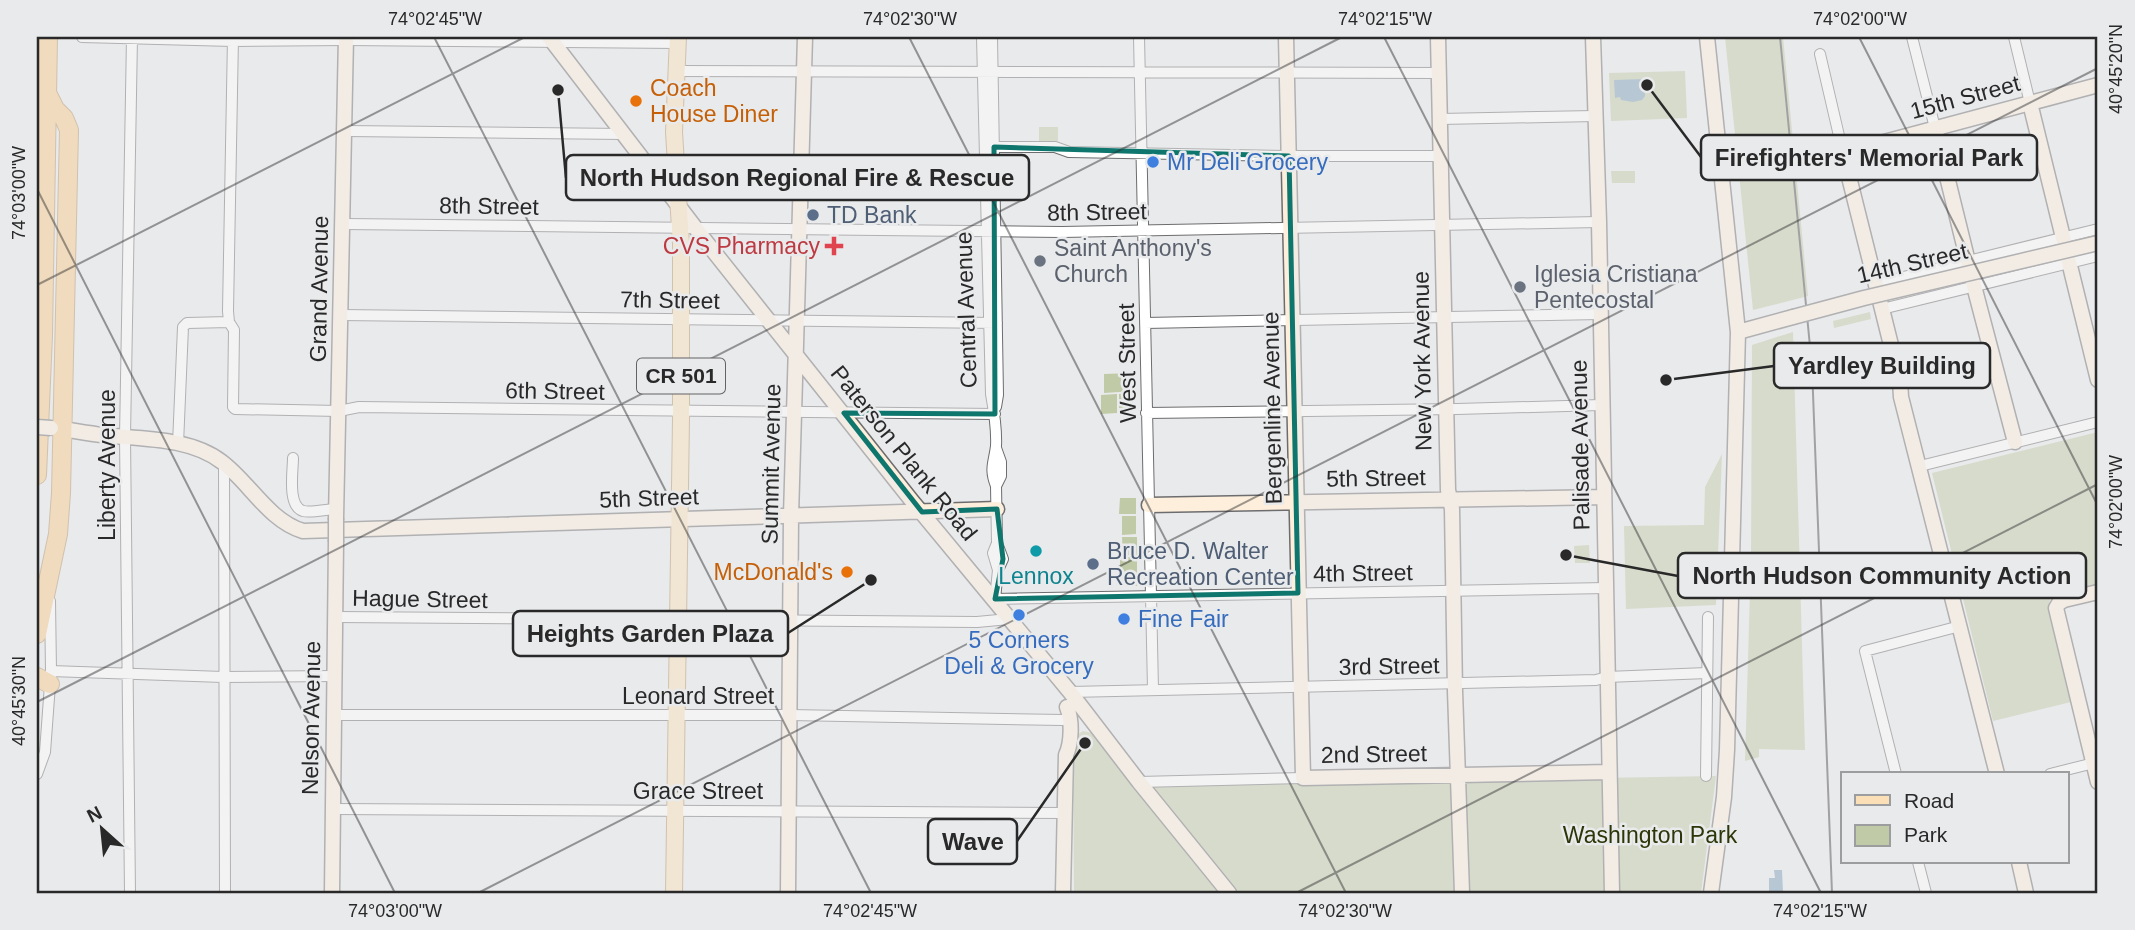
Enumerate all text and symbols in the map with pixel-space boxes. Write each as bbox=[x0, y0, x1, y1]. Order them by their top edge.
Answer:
text: 74°02'45"W bbox=[388, 9, 482, 29]
text: 74°02'30"W bbox=[863, 9, 957, 29]
text: 74°02'15"W bbox=[1338, 9, 1432, 29]
text: 74°02'00"W bbox=[1813, 9, 1907, 29]
text: 40°45'20"N bbox=[2106, 24, 2126, 114]
street label: 15th Street bbox=[1907, 70, 2023, 124]
place label: Coach House Diner bbox=[650, 75, 778, 127]
marker: Coach House Diner bbox=[628, 93, 644, 109]
callout: Firefighters' Memorial Park bbox=[1701, 135, 2037, 180]
text: Firefighters' Memorial Park bbox=[1715, 144, 2024, 171]
text: 74°03'00"W bbox=[9, 146, 29, 240]
place label: Mr Deli Grocery bbox=[1167, 149, 1329, 175]
marker: Mr Deli Grocery bbox=[1145, 154, 1161, 170]
callout: North Hudson Regional Fire & Rescue bbox=[566, 155, 1029, 200]
text: North Hudson Regional Fire & Rescue bbox=[580, 164, 1014, 191]
street label: 8th Street bbox=[439, 192, 540, 220]
street label: 8th Street bbox=[1047, 198, 1148, 226]
place label: TD Bank bbox=[827, 202, 917, 228]
marker: TD Bank bbox=[805, 207, 821, 223]
street label: Grand Avenue bbox=[305, 215, 333, 363]
street label: Central Avenue bbox=[950, 231, 982, 389]
place label: CVS Pharmacy bbox=[663, 233, 820, 259]
place label: Saint Anthony's Church bbox=[1054, 235, 1212, 287]
marker: CVS Pharmacy bbox=[826, 238, 842, 254]
street label: 14th Street bbox=[1854, 238, 1970, 288]
marker: Saint Anthony's Church bbox=[1032, 253, 1048, 269]
place label: Iglesia Cristiana Pentecostal bbox=[1534, 261, 1698, 313]
street label: New York Avenue bbox=[1407, 271, 1437, 451]
marker: Iglesia Cristiana Pentecostal bbox=[1512, 279, 1528, 295]
street label: 7th Street bbox=[620, 286, 721, 314]
street label: West Street bbox=[1113, 302, 1141, 423]
street label: Bergenline Avenue bbox=[1257, 311, 1287, 505]
callout: Yardley Building bbox=[1774, 343, 1990, 388]
text: Yardley Building bbox=[1788, 352, 1976, 379]
road number: CR 501 bbox=[637, 358, 725, 394]
street label: Palisade Avenue bbox=[1566, 359, 1594, 531]
street label: Paterson Plank Road bbox=[826, 360, 982, 546]
street label: 6th Street bbox=[505, 377, 606, 405]
street label: Summit Avenue bbox=[757, 383, 785, 545]
street label: Liberty Avenue bbox=[94, 389, 120, 541]
text: 74°02'00"W bbox=[2106, 455, 2126, 549]
street label: 5th Street bbox=[1326, 464, 1427, 492]
street label: 5th Street bbox=[599, 483, 700, 513]
place label: Bruce D. Walter Recreation Center bbox=[1107, 538, 1294, 590]
marker: Lennox bbox=[1028, 543, 1044, 559]
callout: North Hudson Community Action bbox=[1678, 553, 2086, 598]
marker: Bruce D. Walter Recreation Center bbox=[1085, 556, 1101, 572]
place label: McDonald's bbox=[714, 559, 833, 585]
street label: 4th Street bbox=[1313, 559, 1414, 587]
text: North Hudson Community Action bbox=[1692, 562, 2072, 589]
place label: Lennox bbox=[998, 563, 1074, 589]
marker: McDonald's bbox=[839, 564, 855, 580]
street label: Hague Street bbox=[352, 585, 489, 613]
place label: Fine Fair bbox=[1138, 606, 1229, 632]
marker: 5 Corners Deli & Grocery bbox=[1011, 607, 1027, 623]
callout: Heights Garden Plaza bbox=[513, 611, 788, 656]
marker: Fine Fair bbox=[1116, 611, 1132, 627]
text: Heights Garden Plaza bbox=[527, 620, 774, 647]
place label: 5 Corners Deli & Grocery bbox=[944, 627, 1094, 679]
street label: Nelson Avenue bbox=[297, 641, 325, 795]
street label: 3rd Street bbox=[1338, 652, 1440, 680]
text: 40°45'30"N bbox=[9, 656, 29, 746]
street label: Leonard Street bbox=[622, 683, 775, 709]
street label: 2nd Street bbox=[1321, 740, 1428, 768]
legend bbox=[1841, 772, 2068, 864]
street label: Grace Street bbox=[633, 778, 764, 804]
text: Road bbox=[1904, 789, 1954, 812]
north arrow bbox=[66, 794, 136, 864]
text: N bbox=[84, 802, 105, 827]
callout: Wave bbox=[928, 819, 1017, 864]
park label: Washington Park bbox=[1563, 822, 1738, 848]
text: Park bbox=[1904, 823, 1948, 846]
text: Wave bbox=[942, 828, 1004, 855]
text: 74°03'00"W bbox=[348, 901, 442, 921]
text: 74°02'45"W bbox=[823, 901, 917, 921]
text: 74°02'30"W bbox=[1298, 901, 1392, 921]
text: 74°02'15"W bbox=[1773, 901, 1867, 921]

